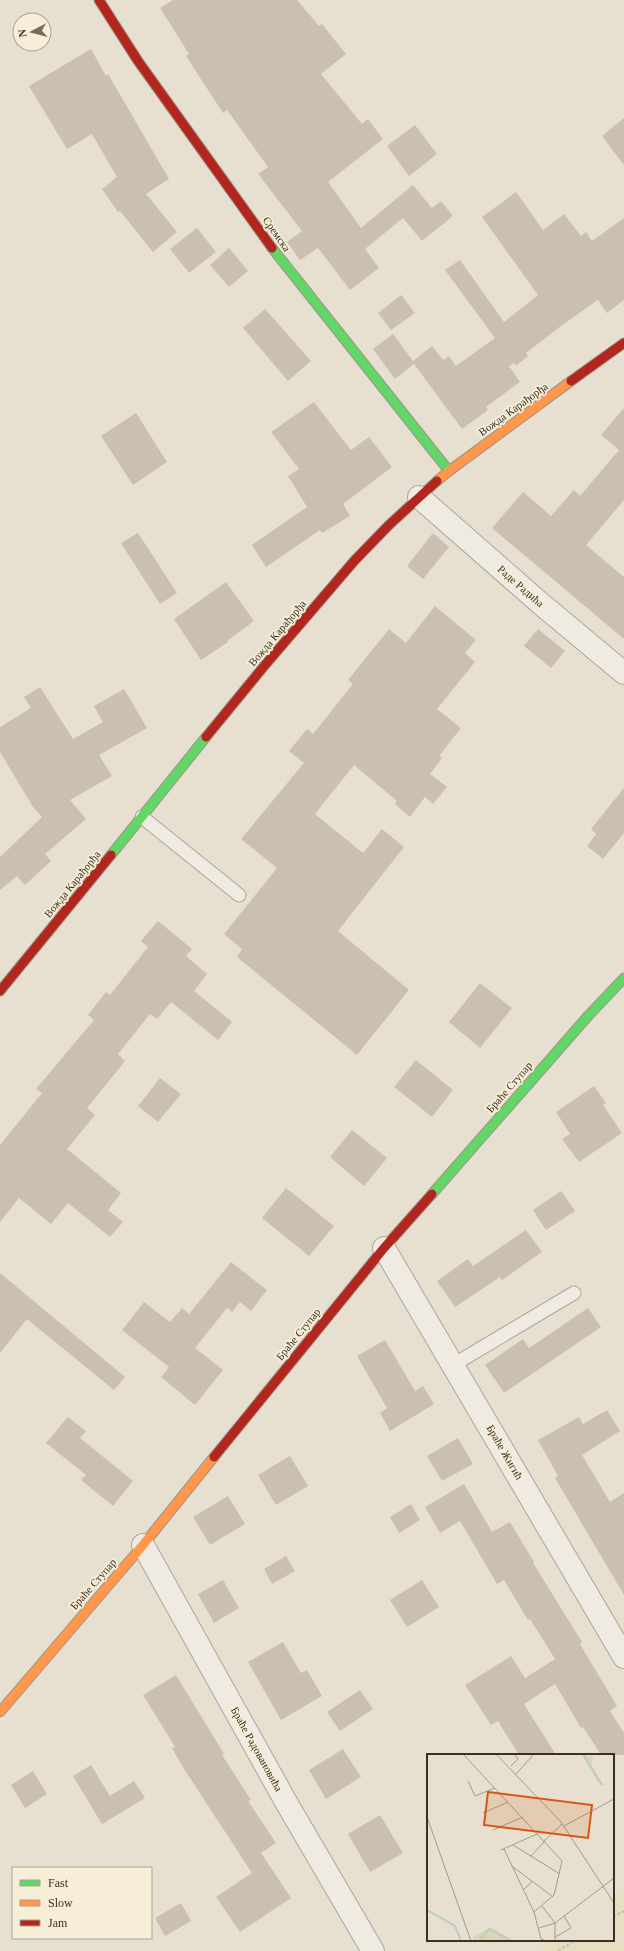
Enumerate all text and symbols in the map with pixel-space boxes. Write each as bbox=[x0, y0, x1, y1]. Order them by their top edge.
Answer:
north arrow bbox=[12, 12, 52, 52]
text: N bbox=[16, 28, 29, 38]
street label: Сремска bbox=[261, 214, 293, 254]
street label: Вожда Карађорђа bbox=[476, 380, 550, 438]
street label: Раде Радића bbox=[496, 563, 547, 609]
street label: Вожда Карађорђа bbox=[246, 598, 308, 668]
street label: Вожда Карађорђа bbox=[41, 848, 103, 920]
street label: Браће Ступар bbox=[484, 1059, 535, 1115]
street label: Браће Ступар bbox=[273, 1305, 323, 1362]
street label: Браће Жигић bbox=[484, 1422, 526, 1482]
street label: Браће Ступар bbox=[68, 1556, 119, 1612]
street label: Браће Радовановића bbox=[229, 1705, 285, 1793]
inset map bbox=[427, 1754, 614, 1941]
legend bbox=[12, 1867, 152, 1939]
text: Fast bbox=[48, 1876, 69, 1890]
text: Slow bbox=[48, 1896, 73, 1910]
text: Jam bbox=[48, 1916, 68, 1930]

